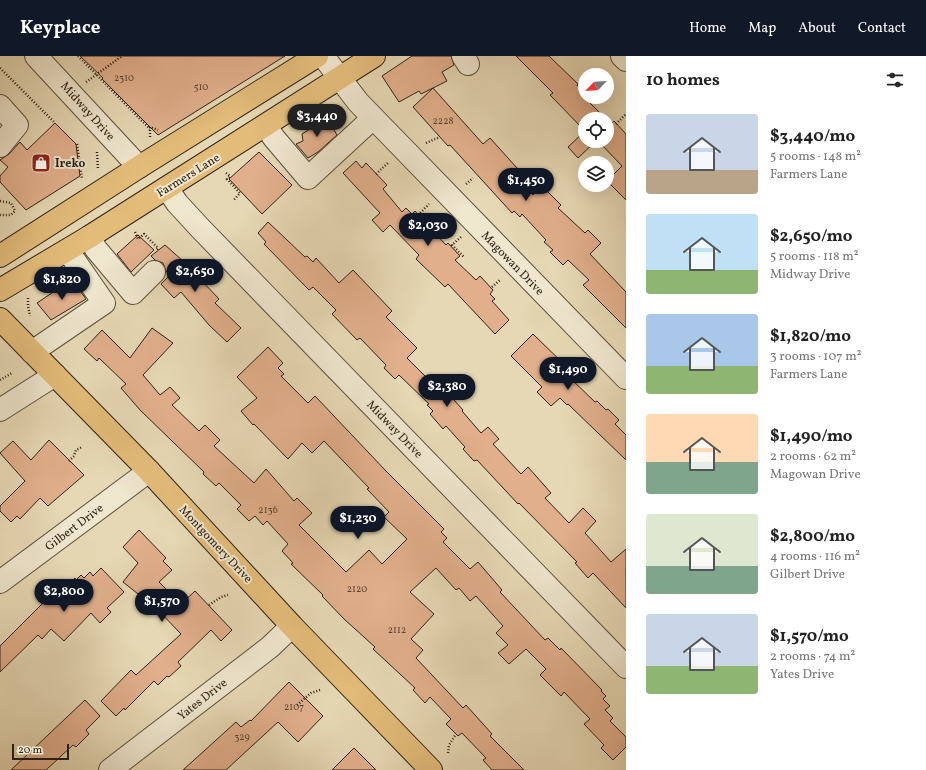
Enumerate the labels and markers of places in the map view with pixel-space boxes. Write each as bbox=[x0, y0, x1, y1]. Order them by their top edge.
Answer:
pin: $3,440 bbox=[284, 104, 350, 138]
shop icon: Ireko bbox=[30, 152, 52, 174]
place label: Ireko bbox=[55, 156, 86, 172]
pin: $1,450 bbox=[493, 168, 559, 202]
pin: $2,030 bbox=[395, 213, 461, 247]
pin: $2,650 bbox=[162, 259, 228, 293]
pin: $1,820 bbox=[29, 267, 95, 301]
pin: $1,490 bbox=[535, 357, 601, 391]
pin: $2,380 bbox=[414, 374, 480, 408]
pin: $1,230 bbox=[325, 506, 391, 540]
pin: $2,800 bbox=[31, 579, 97, 613]
pin: $1,570 bbox=[129, 589, 195, 623]

